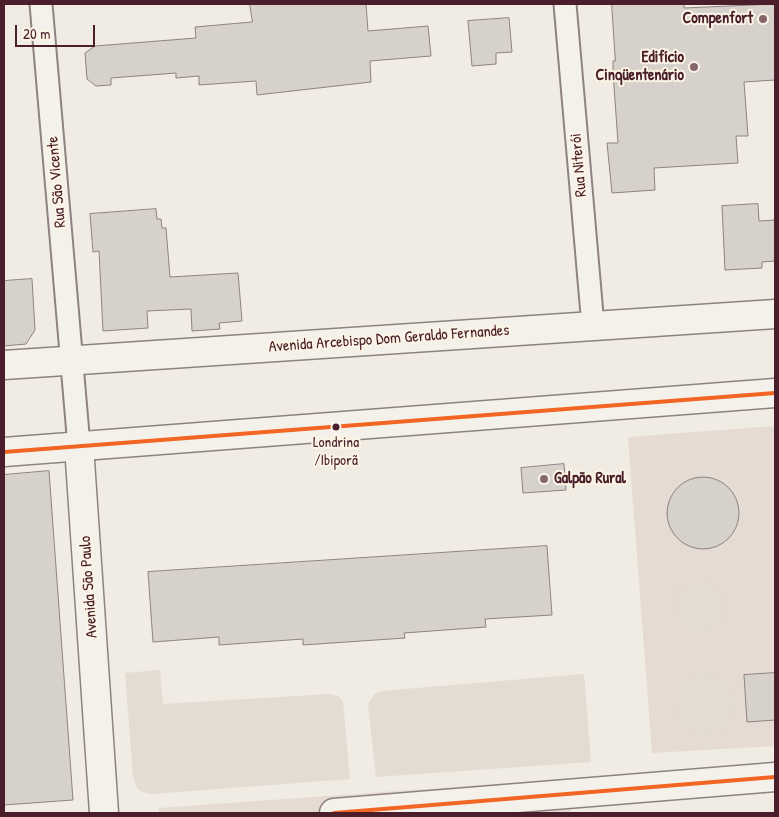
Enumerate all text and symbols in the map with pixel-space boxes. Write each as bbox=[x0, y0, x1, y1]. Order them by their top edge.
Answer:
place label: Compenfort bbox=[683, 9, 753, 29]
marker: Compenfort bbox=[757, 13, 769, 25]
scale bar bbox=[18, 15, 98, 47]
text: 20 m bbox=[23, 23, 50, 44]
place label: Edifício Cinqüentenário bbox=[595, 48, 684, 86]
marker: Edifício Cinqüentenário bbox=[688, 61, 700, 73]
street label: Rua Niterói bbox=[567, 132, 591, 198]
street label: Rua São Vicente bbox=[43, 136, 71, 228]
street label: Avenida Arcebispo Dom Geraldo Fernandes bbox=[268, 321, 510, 357]
marker: Londrina /Ibiporã bbox=[331, 422, 341, 432]
place label: Londrina /Ibiporã bbox=[313, 434, 359, 469]
place label: Galpão Rural bbox=[554, 469, 626, 489]
marker: Galpão Rural bbox=[538, 473, 550, 485]
street label: Avenida São Paulo bbox=[76, 535, 102, 639]

